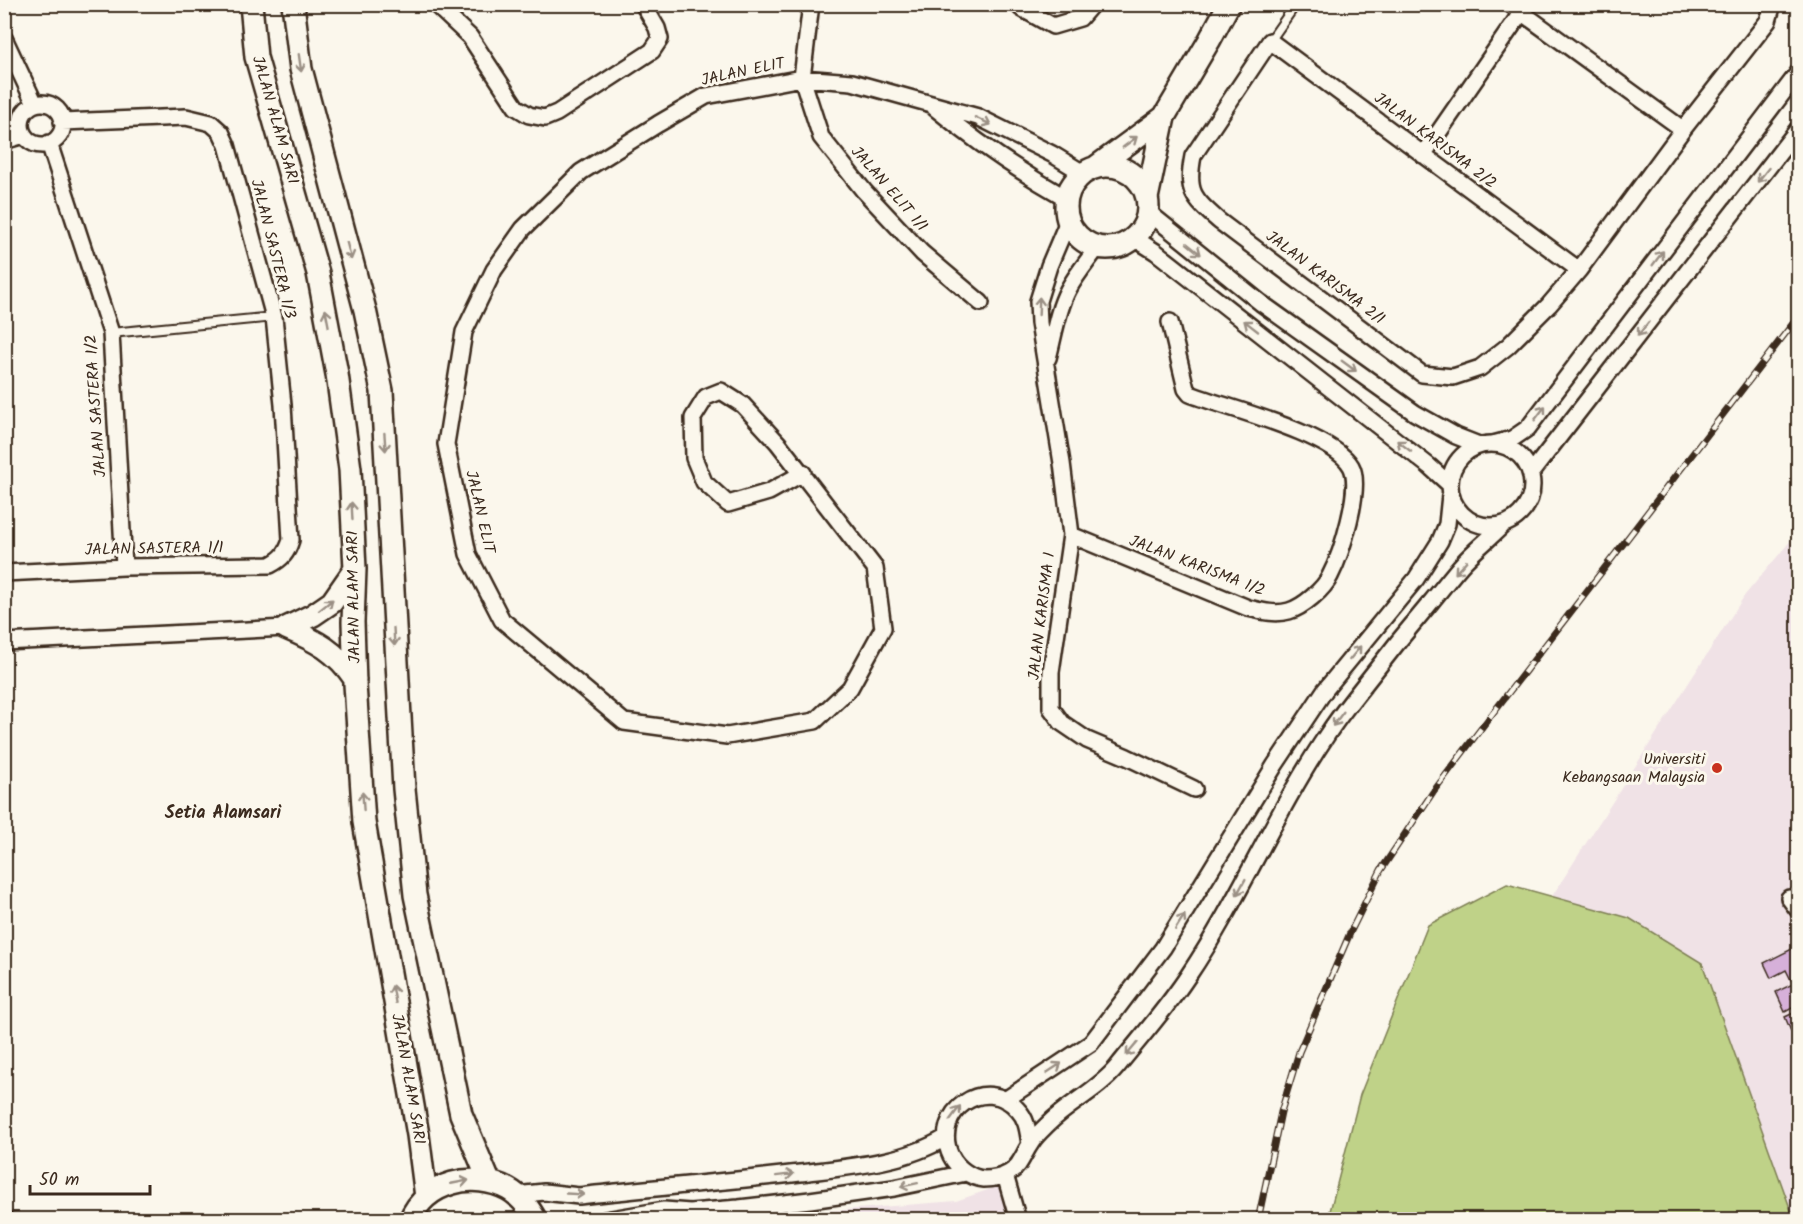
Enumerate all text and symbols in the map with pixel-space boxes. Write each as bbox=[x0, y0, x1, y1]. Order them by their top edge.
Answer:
street label: JALAN ELIT bbox=[699, 51, 788, 93]
one-way arrow bbox=[295, 52, 306, 72]
street label: JALAN ALAM SARI bbox=[245, 53, 305, 187]
street label: JALAN KARISMA 2/2 bbox=[1368, 87, 1502, 195]
one-way arrow bbox=[974, 115, 992, 127]
one-way arrow bbox=[1121, 136, 1137, 148]
street label: JALAN ELIT 1/1 bbox=[845, 141, 933, 237]
one-way arrow bbox=[1756, 166, 1769, 182]
street label: JALAN SASTERA 1/3 bbox=[244, 177, 302, 321]
street label: JALAN KARISMA 2/1 bbox=[1260, 225, 1390, 331]
one-way arrow bbox=[344, 241, 355, 260]
one-way arrow bbox=[1185, 242, 1201, 255]
one-way arrow bbox=[1652, 250, 1664, 266]
one-way arrow bbox=[1033, 297, 1044, 317]
one-way arrow bbox=[321, 308, 332, 328]
one-way arrow bbox=[1243, 320, 1259, 333]
one-way arrow bbox=[1636, 320, 1649, 336]
street label: JALAN SASTERA 1/2 bbox=[79, 334, 113, 478]
one-way arrow bbox=[1341, 360, 1357, 372]
one-way arrow bbox=[1533, 405, 1546, 421]
one-way arrow bbox=[380, 432, 391, 452]
one-way arrow bbox=[1396, 440, 1412, 453]
street label: JALAN ELIT bbox=[458, 468, 502, 557]
one-way arrow bbox=[347, 501, 358, 521]
street label: JALAN KARISMA 1/2 bbox=[1125, 529, 1269, 603]
street label: JALAN ALAM SARI bbox=[340, 530, 368, 664]
street label: JALAN SASTERA 1/1 bbox=[84, 535, 224, 563]
street label: JALAN KARISMA 1 bbox=[1022, 551, 1062, 681]
one-way arrow bbox=[1454, 559, 1468, 574]
one-way arrow bbox=[318, 598, 334, 611]
one-way arrow bbox=[389, 627, 400, 647]
one-way arrow bbox=[1349, 645, 1362, 661]
one-way arrow bbox=[1332, 710, 1345, 726]
place label: Universiti Kebangsaan Malaysia bbox=[1562, 747, 1706, 790]
marker: Universiti Kebangsaan Malaysia bbox=[1710, 761, 1724, 775]
one-way arrow bbox=[357, 792, 368, 812]
district label: Setia Alamsari bbox=[165, 799, 282, 828]
one-way arrow bbox=[1235, 878, 1247, 895]
one-way arrow bbox=[1173, 913, 1186, 930]
one-way arrow bbox=[388, 984, 399, 1004]
street label: JALAN ALAM SARI bbox=[384, 1011, 432, 1147]
one-way arrow bbox=[1125, 1041, 1139, 1056]
one-way arrow bbox=[1045, 1061, 1062, 1073]
one-way arrow bbox=[948, 1106, 961, 1122]
scale bar bbox=[30, 1158, 150, 1196]
text: 50 m bbox=[39, 1166, 79, 1195]
one-way arrow bbox=[774, 1169, 794, 1180]
one-way arrow bbox=[449, 1176, 469, 1187]
one-way arrow bbox=[900, 1180, 919, 1191]
one-way arrow bbox=[564, 1189, 584, 1200]

